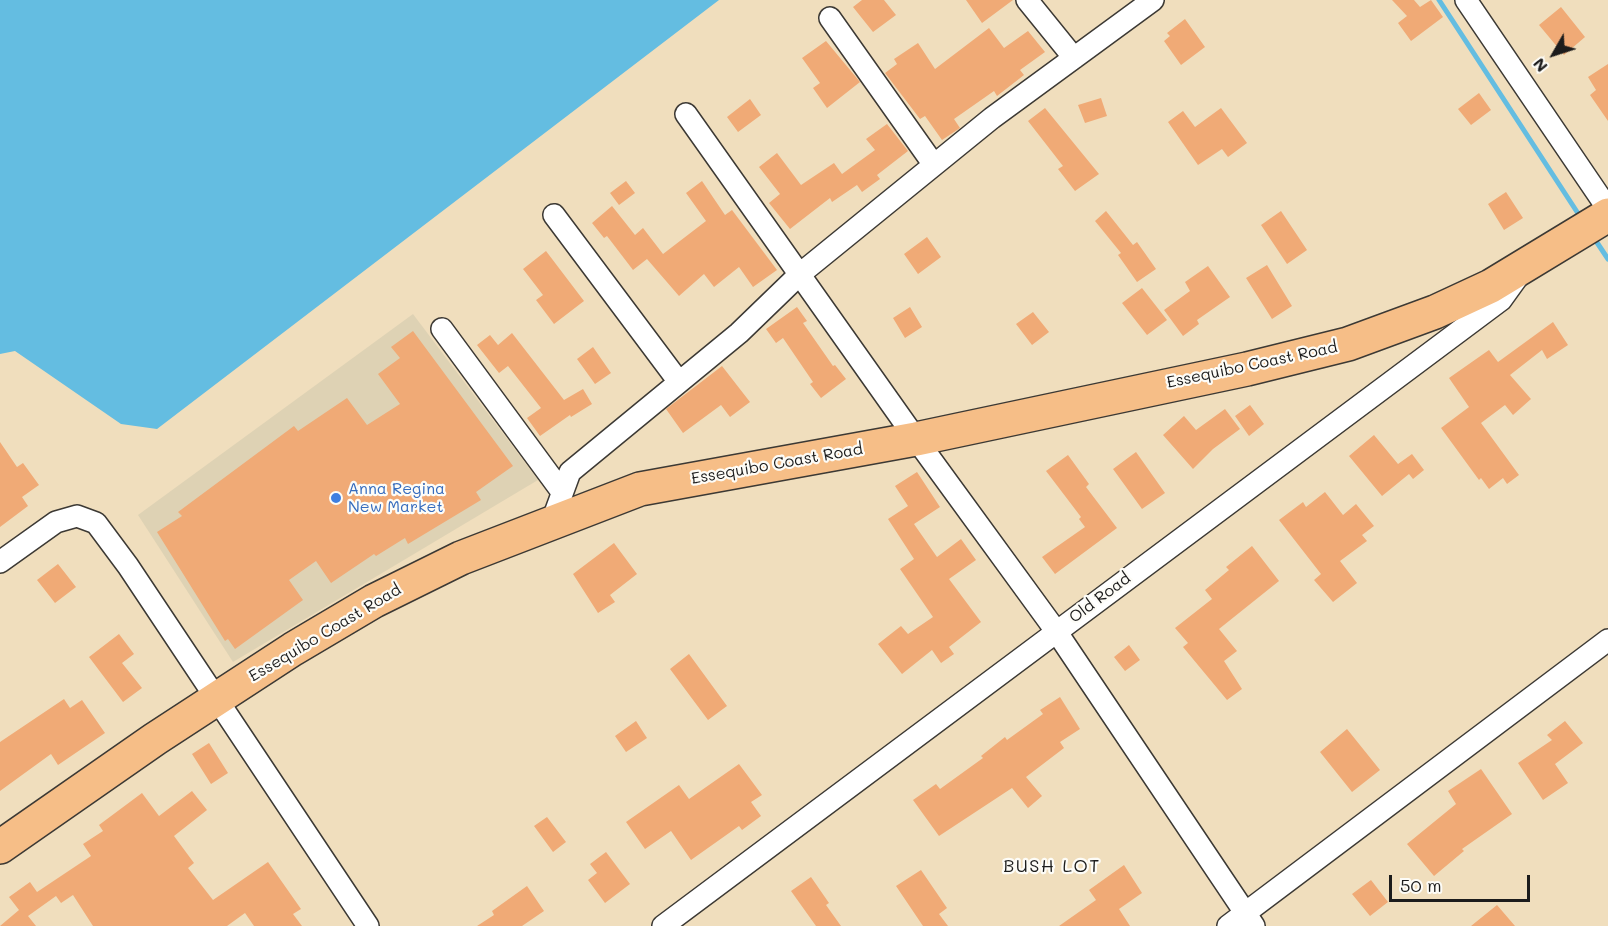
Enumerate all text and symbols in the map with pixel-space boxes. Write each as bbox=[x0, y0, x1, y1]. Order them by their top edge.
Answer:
north arrow bbox=[1524, 24, 1584, 84]
text: N bbox=[1528, 54, 1552, 77]
street label: Essequibo Coast Road bbox=[1165, 338, 1339, 392]
street label: Essequibo Coast Road bbox=[690, 439, 864, 489]
place label: Anna Regina New Market bbox=[348, 479, 445, 517]
marker: Anna Regina New Market bbox=[329, 491, 343, 505]
street label: Old Road bbox=[1066, 569, 1134, 627]
street label: Essequibo Coast Road bbox=[245, 580, 405, 686]
district label: BUSH LOT bbox=[1003, 855, 1101, 877]
scale bar bbox=[1392, 863, 1533, 901]
text: 50 m bbox=[1400, 873, 1442, 897]

